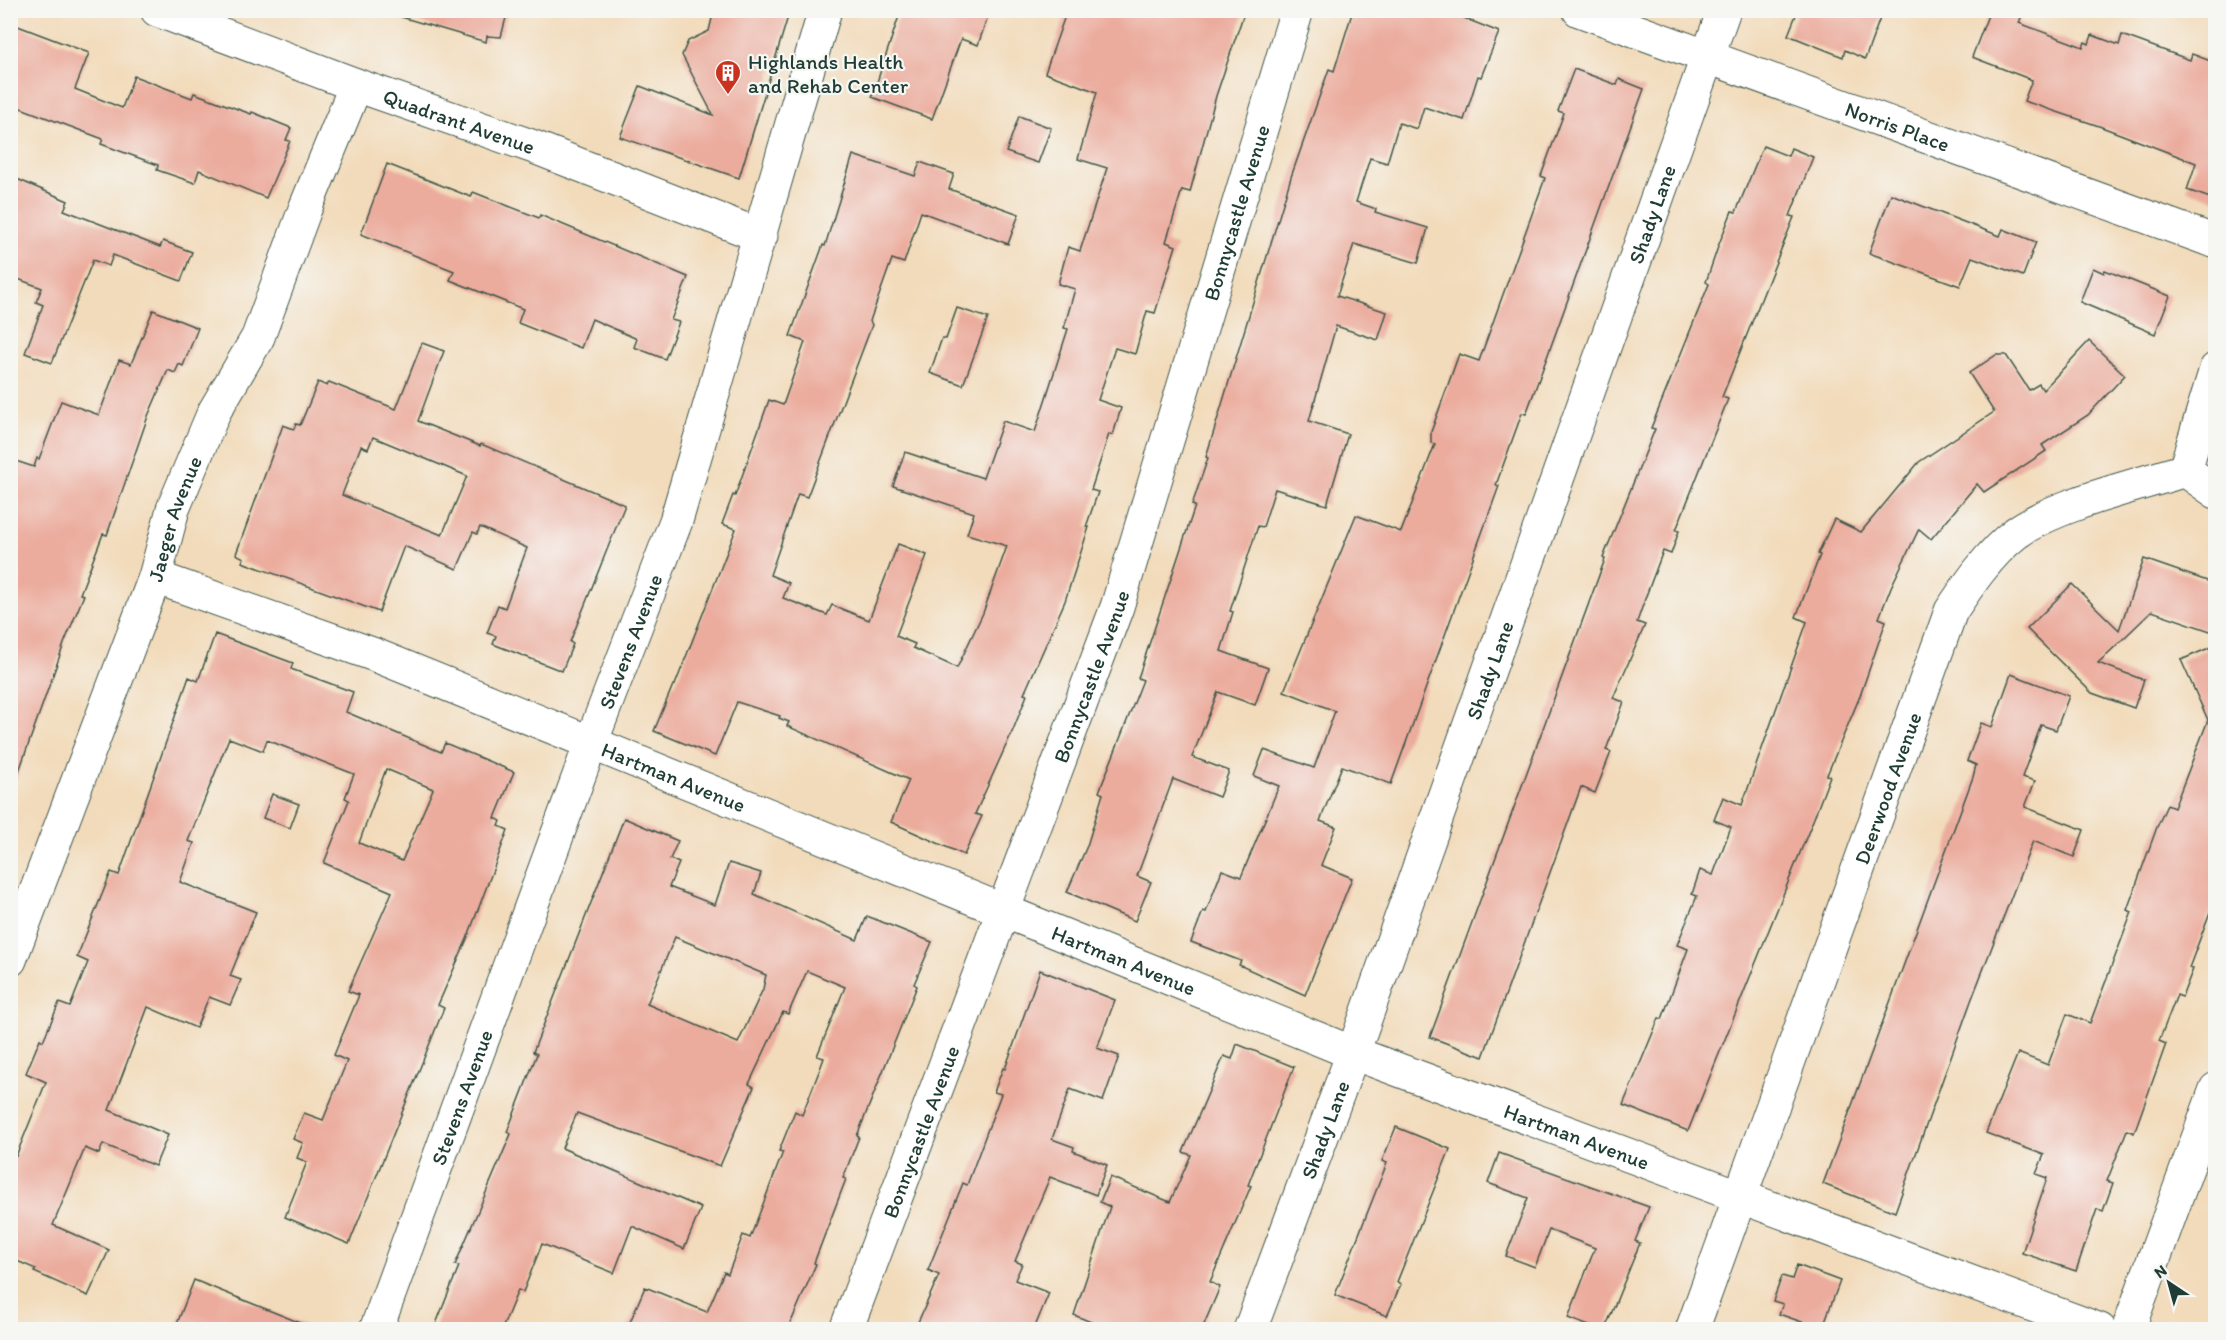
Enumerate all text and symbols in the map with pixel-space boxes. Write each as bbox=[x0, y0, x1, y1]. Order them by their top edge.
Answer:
place label: Highlands Health and Rehab Center bbox=[748, 49, 909, 98]
building icon: Highlands Health and Rehab Center bbox=[713, 58, 743, 96]
street label: Quadrant Avenue bbox=[380, 83, 538, 159]
street label: Norris Place bbox=[1842, 96, 1953, 156]
street label: Bonnycastle Avenue bbox=[1198, 122, 1274, 304]
street label: Shady Lane bbox=[1622, 161, 1680, 267]
street label: Jaeger Avenue bbox=[142, 452, 207, 584]
street label: Stevens Avenue bbox=[593, 570, 667, 712]
street label: Bonnycastle Avenue bbox=[1047, 587, 1134, 766]
street label: Shady Lane bbox=[1460, 617, 1518, 723]
street label: Deerwood Avenue bbox=[1848, 709, 1926, 868]
street label: Hartman Avenue bbox=[598, 736, 749, 817]
street label: Hartman Avenue bbox=[1048, 919, 1200, 1000]
street label: Stevens Avenue bbox=[425, 1026, 498, 1168]
street label: Bonnycastle Avenue bbox=[877, 1042, 964, 1221]
street label: Shady Lane bbox=[1295, 1077, 1354, 1182]
street label: Hartman Avenue bbox=[1501, 1098, 1653, 1174]
north arrow bbox=[2139, 1253, 2199, 1313]
text: N bbox=[2151, 1260, 2170, 1282]

